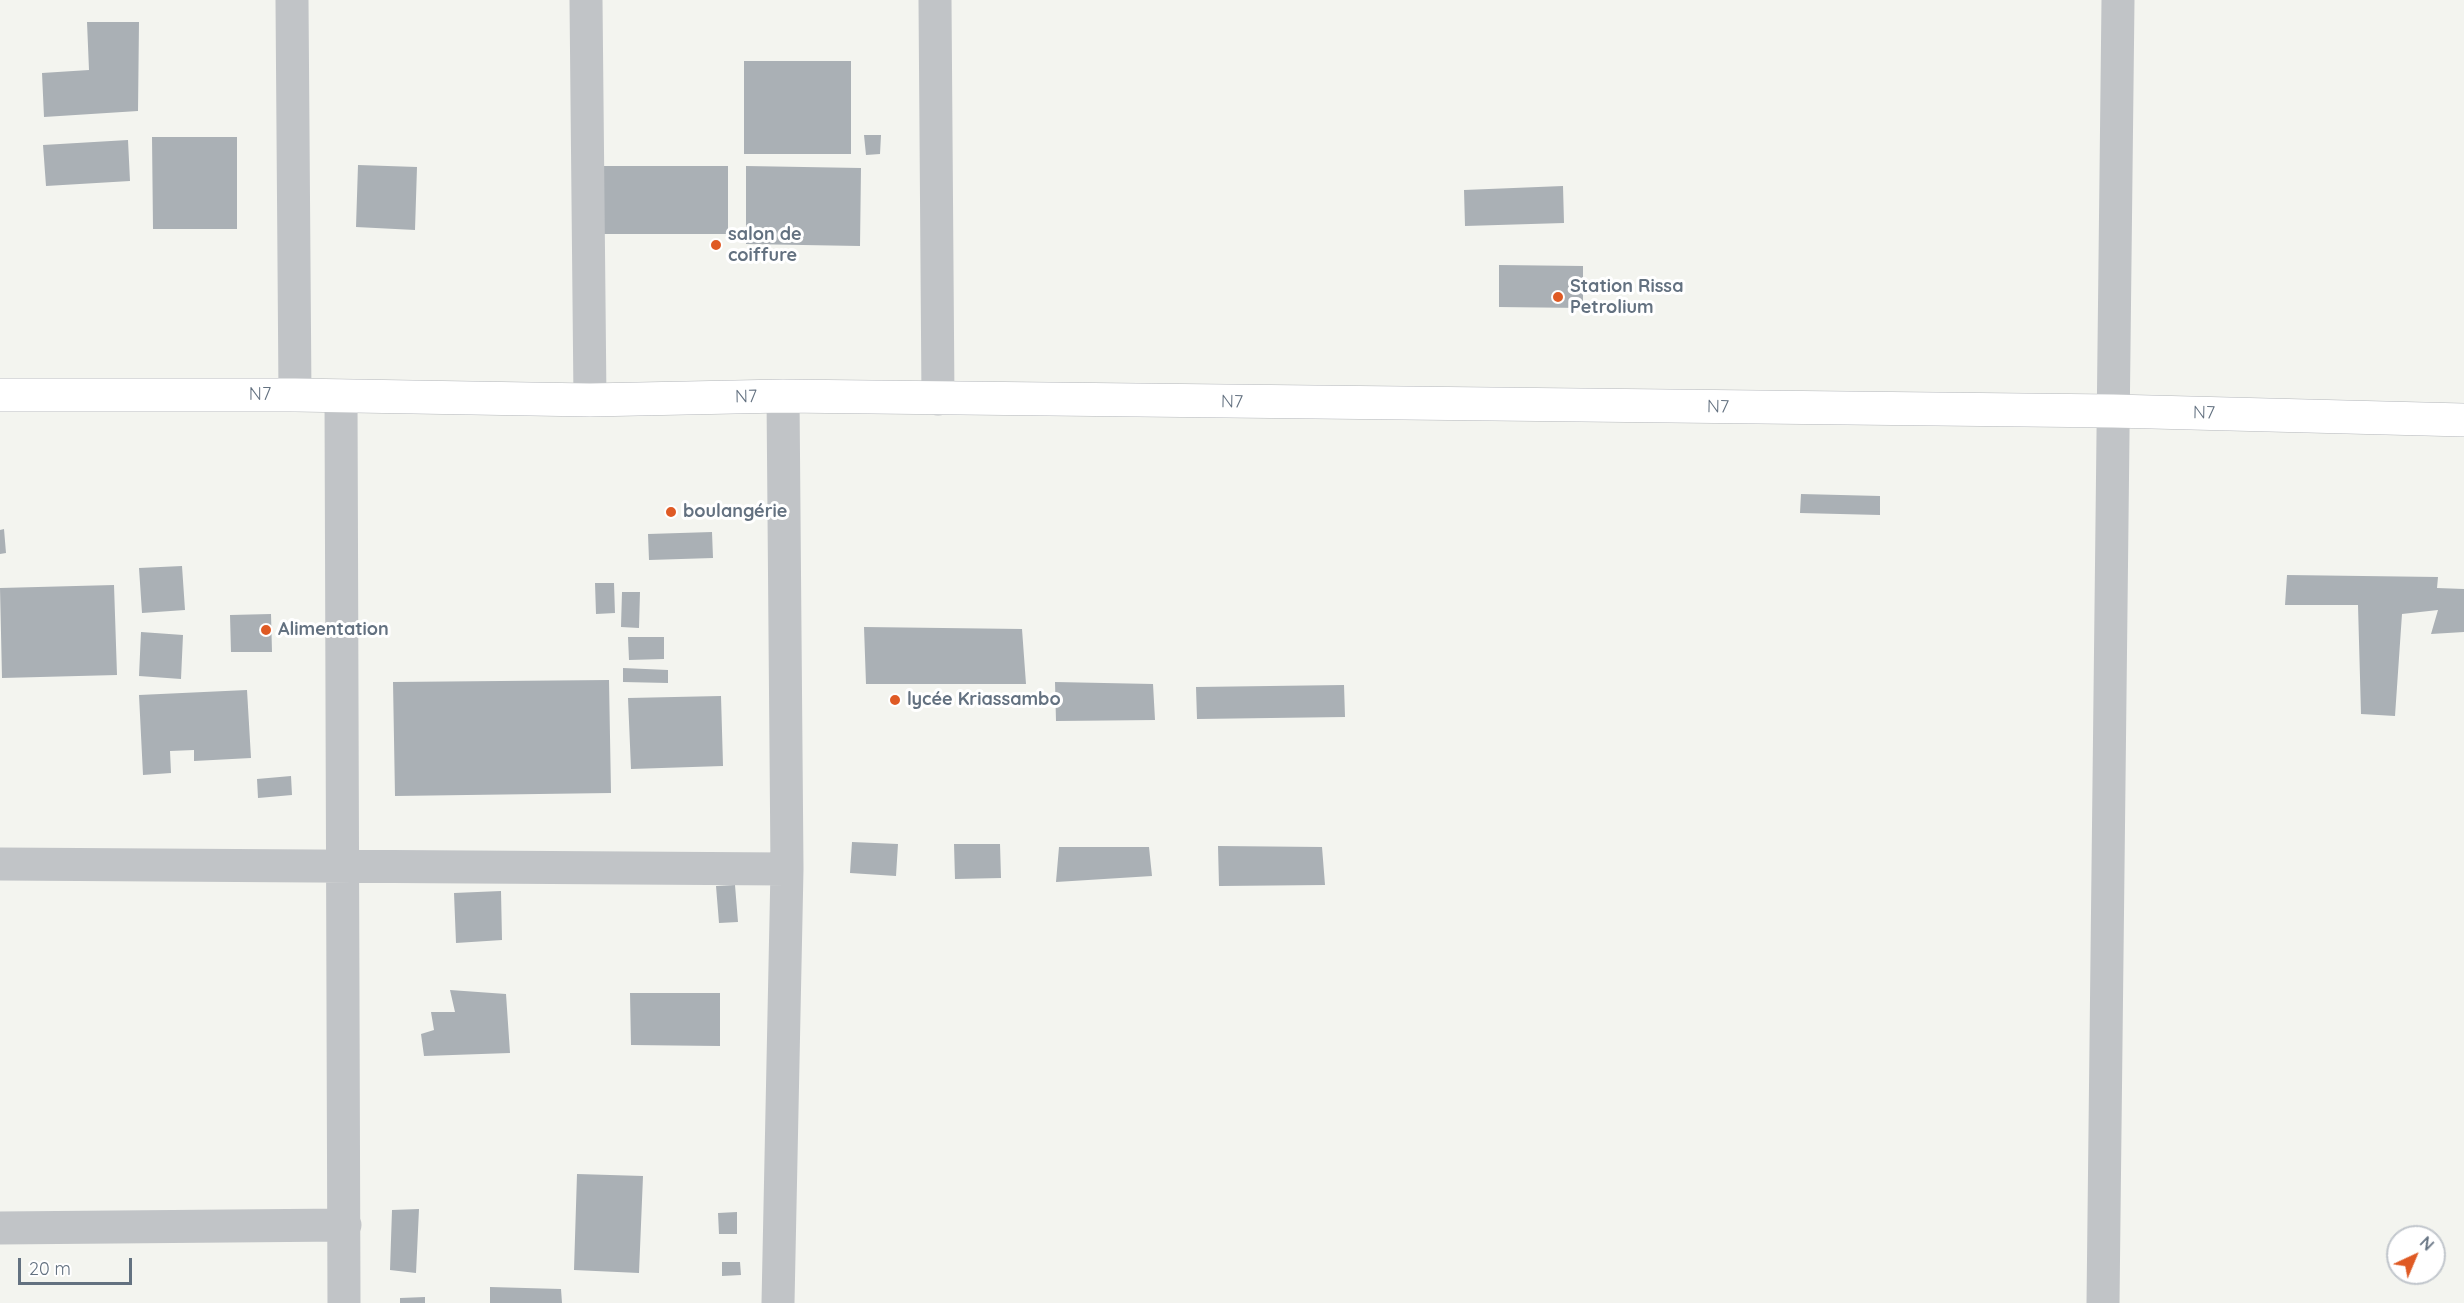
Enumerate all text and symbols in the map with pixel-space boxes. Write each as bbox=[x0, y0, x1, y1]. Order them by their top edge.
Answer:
place label: salon de coiffure bbox=[728, 224, 802, 266]
marker: salon de coiffure bbox=[709, 238, 723, 252]
place label: Station Rissa Petrolium bbox=[1570, 276, 1683, 318]
marker: Station Rissa Petrolium bbox=[1551, 290, 1565, 304]
street label: N7 bbox=[249, 384, 271, 406]
street label: N7 bbox=[735, 386, 757, 408]
street label: N7 bbox=[1221, 391, 1243, 413]
street label: N7 bbox=[1707, 396, 1729, 418]
street label: N7 bbox=[2193, 402, 2215, 424]
place label: boulangérie bbox=[683, 501, 787, 523]
marker: boulangérie bbox=[664, 505, 678, 519]
place label: Alimentation bbox=[278, 619, 389, 641]
marker: Alimentation bbox=[259, 623, 273, 637]
place label: lycée Kriassambo bbox=[907, 689, 1061, 711]
marker: lycée Kriassambo bbox=[888, 693, 902, 707]
north arrow bbox=[2386, 1225, 2446, 1285]
text: N bbox=[2416, 1232, 2438, 1255]
scale bar bbox=[21, 1246, 135, 1284]
text: 20 m bbox=[29, 1257, 71, 1280]

